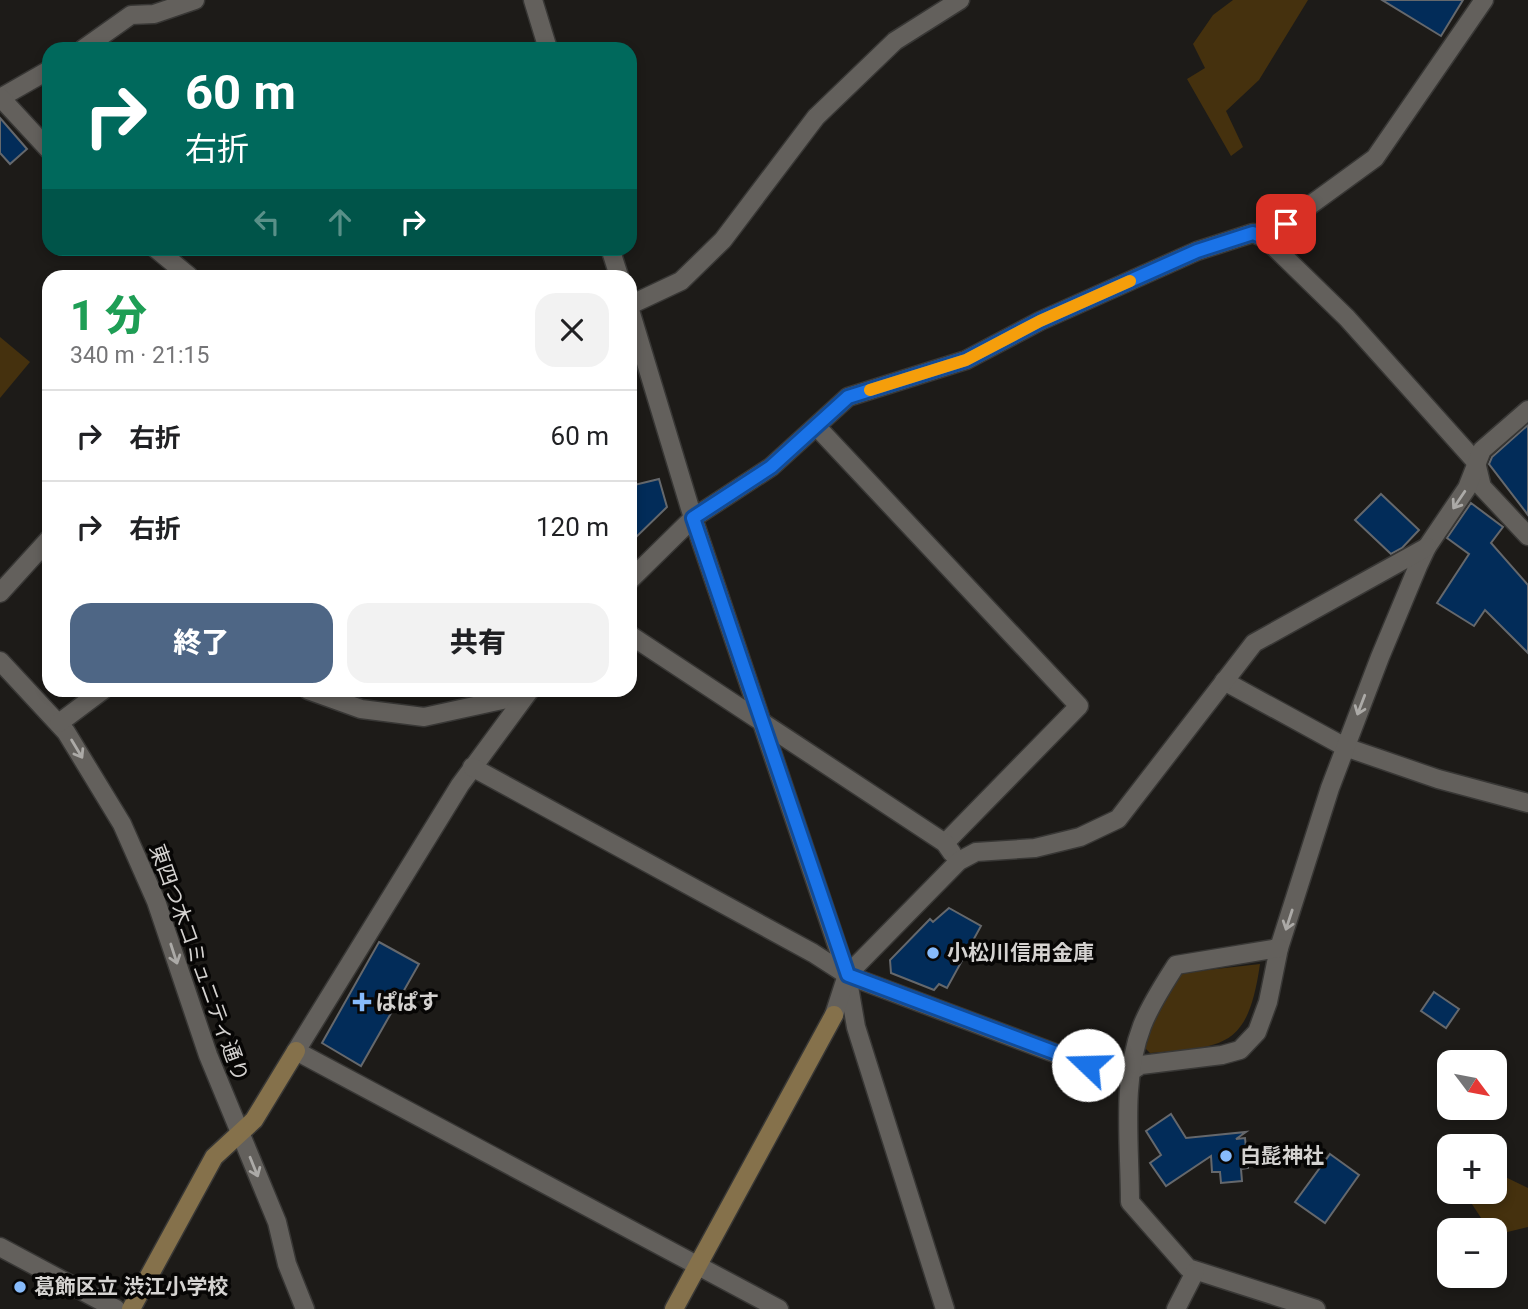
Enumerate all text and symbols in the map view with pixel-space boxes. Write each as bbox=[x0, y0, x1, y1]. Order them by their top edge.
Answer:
text: 60 m bbox=[185, 64, 296, 121]
icon: right bbox=[70, 70, 161, 161]
text: 右折 bbox=[185, 130, 249, 168]
pin bbox=[1256, 194, 1316, 254]
icon: left bbox=[248, 203, 286, 241]
icon: ahead bbox=[321, 203, 359, 241]
icon: right bbox=[394, 203, 432, 241]
icon: arrive bbox=[1267, 205, 1305, 243]
text: 1 分 bbox=[70, 291, 147, 340]
button: close bbox=[535, 293, 609, 367]
text: 340 m · 21:15 bbox=[70, 342, 209, 369]
icon: right bbox=[70, 417, 108, 455]
text: 60 m bbox=[551, 421, 609, 451]
text: 右折 bbox=[129, 423, 181, 453]
one-way arrow bbox=[1452, 490, 1466, 510]
icon: right bbox=[70, 508, 108, 546]
text: 120 m bbox=[536, 512, 609, 542]
text: 右折 bbox=[129, 514, 181, 544]
button: 終了 bbox=[70, 603, 333, 683]
button: 共有 bbox=[347, 603, 609, 683]
one-way arrow bbox=[1354, 693, 1367, 715]
one-way arrow bbox=[70, 739, 84, 759]
street label: 東四つ木コミュニティ通り bbox=[145, 841, 253, 1085]
one-way arrow bbox=[1281, 909, 1294, 931]
place label: 小松川信用金庫 bbox=[947, 941, 1094, 965]
one-way arrow bbox=[168, 943, 181, 965]
marker: 小松川信用金庫 bbox=[925, 945, 941, 961]
place label: ぱぱす bbox=[376, 990, 439, 1014]
marker: ぱぱす bbox=[354, 994, 370, 1010]
position arrow bbox=[1051, 1028, 1125, 1102]
north arrow bbox=[1437, 1050, 1507, 1120]
map controls bbox=[1437, 1050, 1507, 1288]
button: + bbox=[1437, 1134, 1507, 1204]
place label: 白髭神社 bbox=[1240, 1144, 1324, 1168]
marker: 白髭神社 bbox=[1218, 1148, 1234, 1164]
one-way arrow bbox=[248, 1155, 261, 1177]
button: − bbox=[1437, 1218, 1507, 1288]
place label: 葛飾区立 渋江小学校 bbox=[34, 1275, 228, 1299]
marker: 葛飾区立 渋江小学校 bbox=[12, 1279, 28, 1295]

